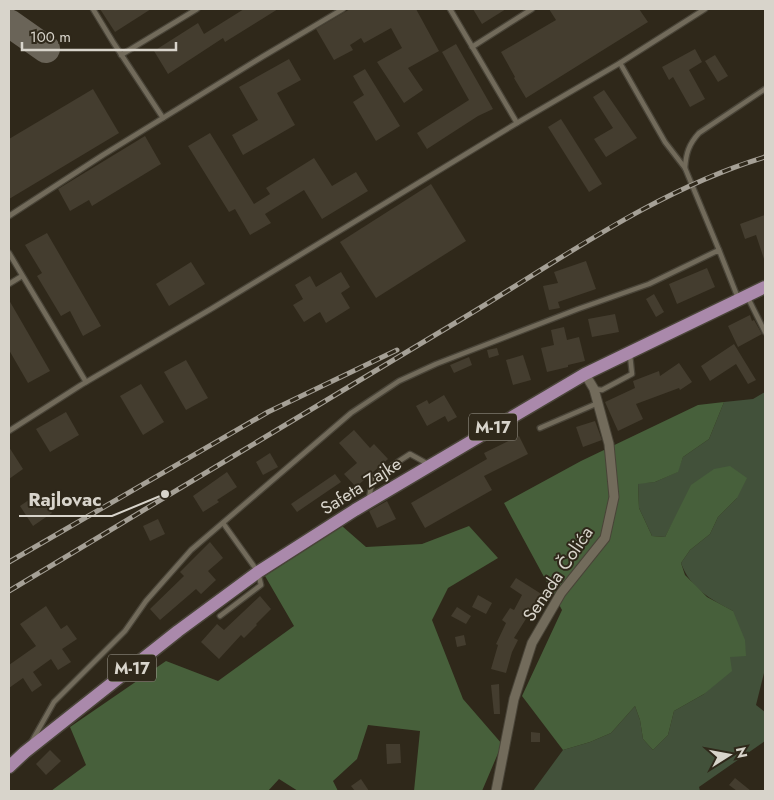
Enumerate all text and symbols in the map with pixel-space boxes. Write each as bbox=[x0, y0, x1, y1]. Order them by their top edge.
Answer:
scale bar bbox=[22, 20, 176, 52]
text: 100 m bbox=[30, 26, 71, 48]
road number: M-17 bbox=[469, 414, 517, 441]
street label: Safeta Zajke bbox=[315, 451, 407, 521]
callout: Rajlovac bbox=[19, 482, 112, 516]
text: Rajlovac bbox=[28, 486, 102, 513]
street label: Senada Čolića bbox=[517, 521, 599, 627]
road number: M-17 bbox=[108, 654, 156, 681]
north arrow bbox=[704, 730, 754, 780]
text: N bbox=[731, 745, 753, 760]

